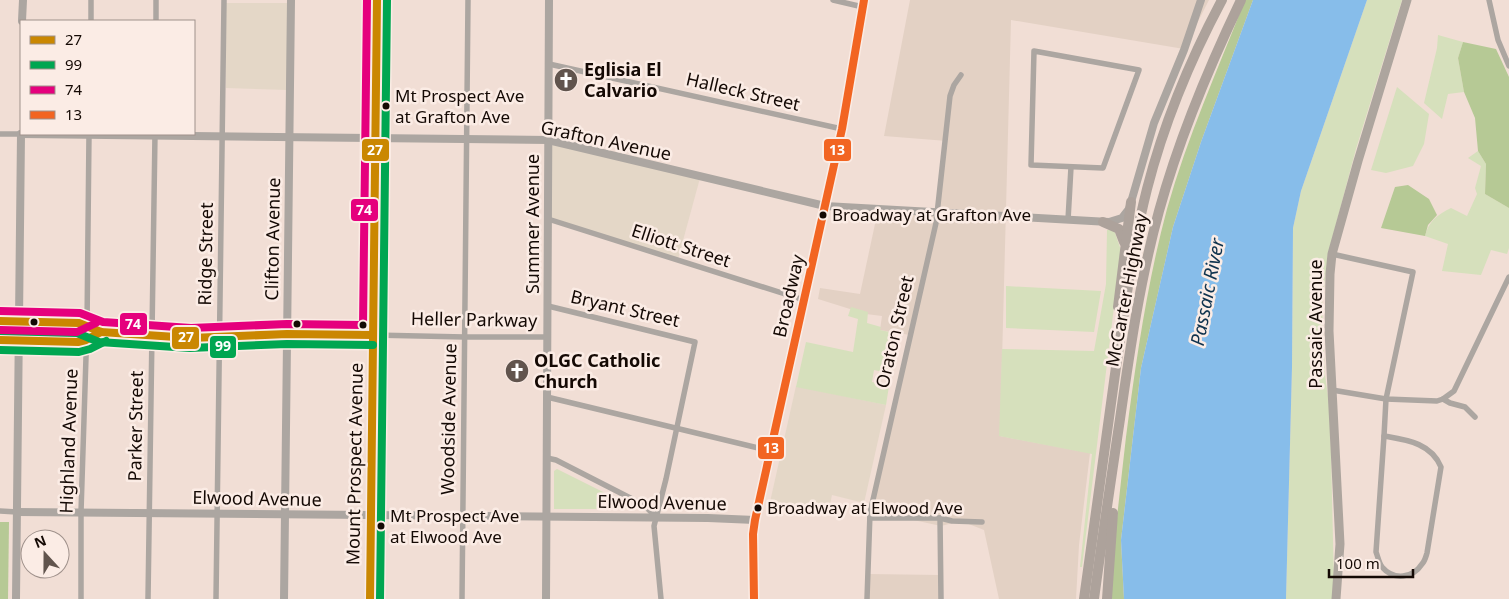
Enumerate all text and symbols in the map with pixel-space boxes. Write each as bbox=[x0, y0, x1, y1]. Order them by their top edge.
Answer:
legend bbox=[20, 20, 195, 135]
text: 27 bbox=[65, 29, 82, 49]
text: 99 bbox=[65, 54, 82, 74]
place label: Eglisia El Calvario bbox=[584, 57, 662, 102]
street label: Halleck Street bbox=[684, 66, 803, 116]
church icon: Eglisia El Calvario bbox=[553, 67, 579, 93]
text: 74 bbox=[65, 79, 83, 99]
place label: Mt Prospect Ave at Grafton Ave bbox=[395, 84, 524, 128]
marker: Mt Prospect Ave at Grafton Ave bbox=[381, 101, 391, 111]
text: 13 bbox=[65, 104, 82, 124]
street label: Grafton Avenue bbox=[539, 114, 674, 166]
line badge: 27 bbox=[361, 138, 390, 162]
line badge: 13 bbox=[823, 138, 852, 162]
text: 27 bbox=[367, 140, 383, 159]
text: 13 bbox=[829, 140, 845, 159]
street label: Summer Avenue bbox=[520, 154, 544, 294]
street label: Clifton Avenue bbox=[259, 177, 285, 301]
line badge: 74 bbox=[350, 198, 379, 222]
text: 74 bbox=[356, 200, 372, 219]
street label: Ridge Street bbox=[192, 202, 218, 306]
place label: Broadway at Grafton Ave bbox=[832, 203, 1031, 226]
marker: Broadway at Grafton Ave bbox=[818, 210, 828, 220]
street label: McCarter Highway bbox=[1099, 210, 1153, 369]
street label: Elliott Street bbox=[629, 218, 734, 272]
water label: Passaic River bbox=[1184, 235, 1230, 348]
street label: Broadway bbox=[767, 251, 809, 340]
street label: Passaic Avenue bbox=[1303, 259, 1327, 389]
street label: Oraton Street bbox=[869, 273, 919, 390]
street label: Bryant Street bbox=[568, 284, 682, 332]
street label: Heller Parkway bbox=[411, 306, 538, 332]
line badge: 74 bbox=[119, 312, 148, 336]
text: 74 bbox=[125, 314, 141, 333]
unlabelled marker bbox=[29, 317, 39, 327]
unlabelled marker bbox=[292, 319, 302, 329]
unlabelled marker bbox=[358, 320, 368, 330]
line badge: 27 bbox=[171, 326, 200, 350]
text: 27 bbox=[178, 327, 194, 346]
line badge: 99 bbox=[209, 335, 237, 359]
text: 99 bbox=[215, 336, 231, 355]
street label: Woodside Avenue bbox=[435, 343, 461, 495]
place label: OLGC Catholic Church bbox=[534, 348, 660, 393]
church icon: OLGC Catholic Church bbox=[504, 358, 530, 384]
street label: Mount Prospect Avenue bbox=[340, 363, 368, 565]
street label: Highland Avenue bbox=[53, 368, 83, 514]
street label: Parker Street bbox=[122, 370, 148, 481]
line badge: 13 bbox=[757, 436, 785, 460]
text: 13 bbox=[763, 438, 779, 457]
street label: Elwood Avenue bbox=[192, 485, 322, 511]
street label: Elwood Avenue bbox=[597, 489, 727, 515]
place label: Broadway at Elwood Ave bbox=[767, 496, 963, 519]
marker: Broadway at Elwood Ave bbox=[753, 503, 763, 513]
place label: Mt Prospect Ave at Elwood Ave bbox=[390, 504, 519, 548]
marker: Mt Prospect Ave at Elwood Ave bbox=[376, 521, 386, 531]
north arrow bbox=[20, 529, 70, 579]
text: N bbox=[31, 530, 49, 552]
scale bar bbox=[1329, 546, 1413, 578]
text: 100 m bbox=[1336, 553, 1380, 573]

